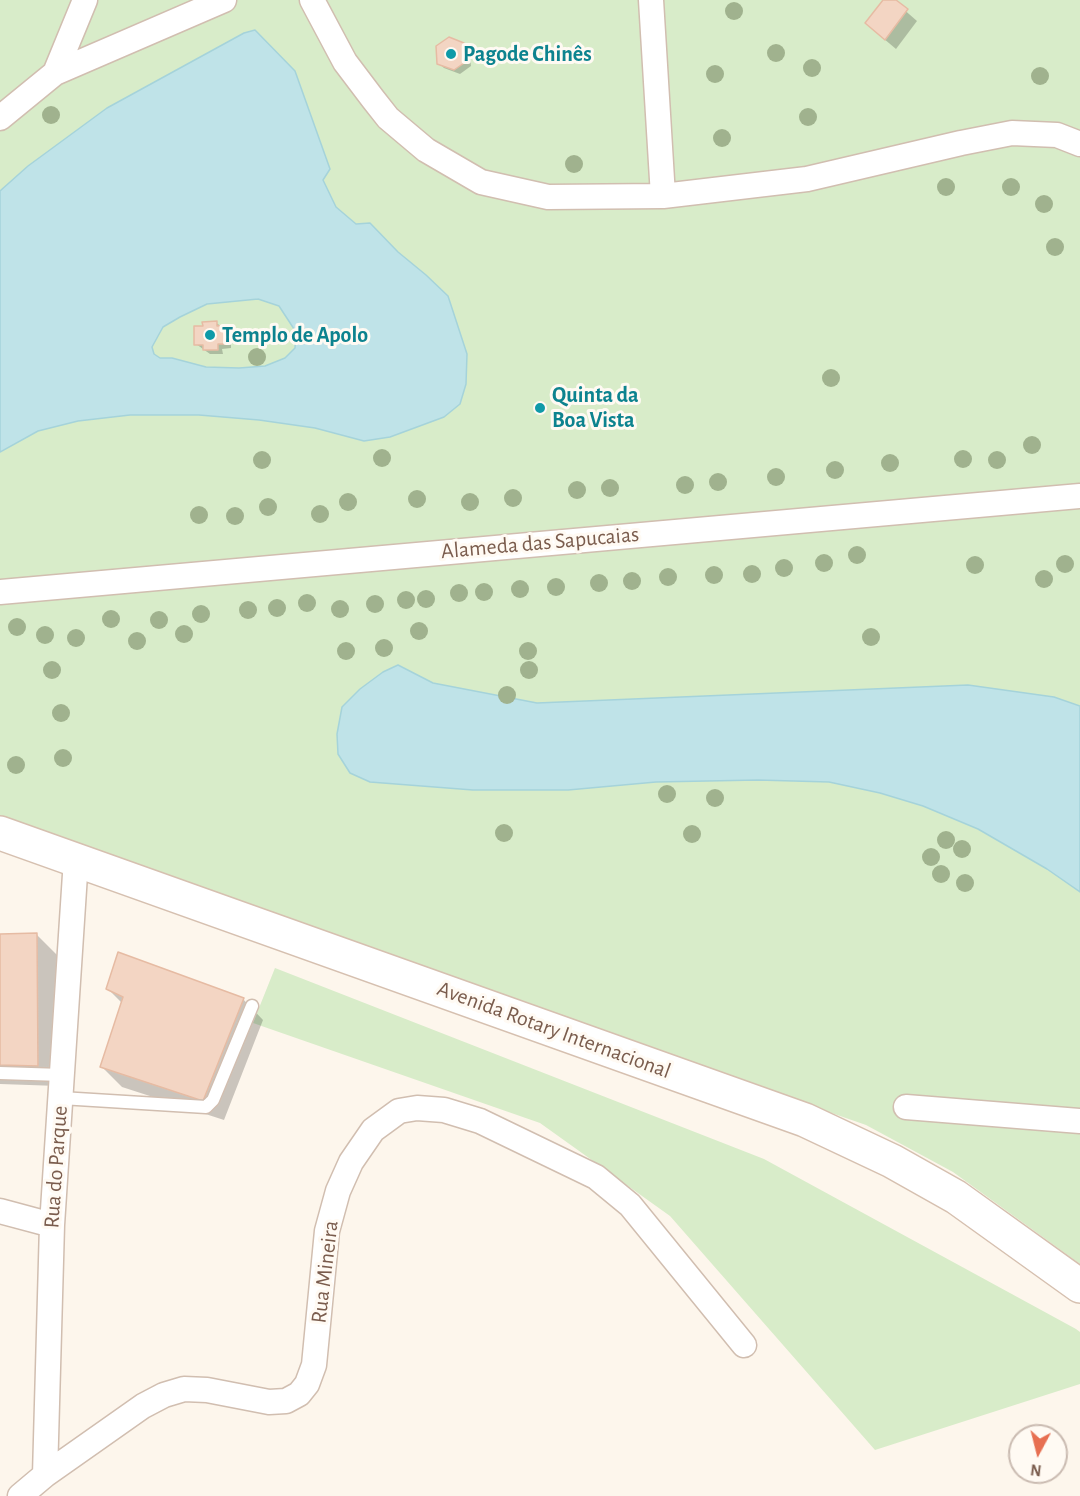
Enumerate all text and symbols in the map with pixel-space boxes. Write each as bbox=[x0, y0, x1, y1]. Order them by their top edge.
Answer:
place label: Pagode Chinês bbox=[463, 41, 592, 67]
marker: Pagode Chinês bbox=[444, 47, 458, 61]
place label: Templo de Apolo bbox=[222, 322, 368, 348]
marker: Templo de Apolo bbox=[203, 328, 217, 342]
place label: Quinta da Boa Vista bbox=[552, 382, 639, 434]
marker: Quinta da Boa Vista bbox=[533, 401, 547, 415]
street label: Alameda das Sapucaias bbox=[440, 521, 640, 565]
street label: Avenida Rotary Internacional bbox=[434, 975, 674, 1085]
street label: Rua do Parque bbox=[39, 1105, 73, 1229]
street label: Rua Mineira bbox=[306, 1219, 344, 1325]
north arrow bbox=[1008, 1424, 1068, 1484]
text: N bbox=[1030, 1461, 1043, 1478]

